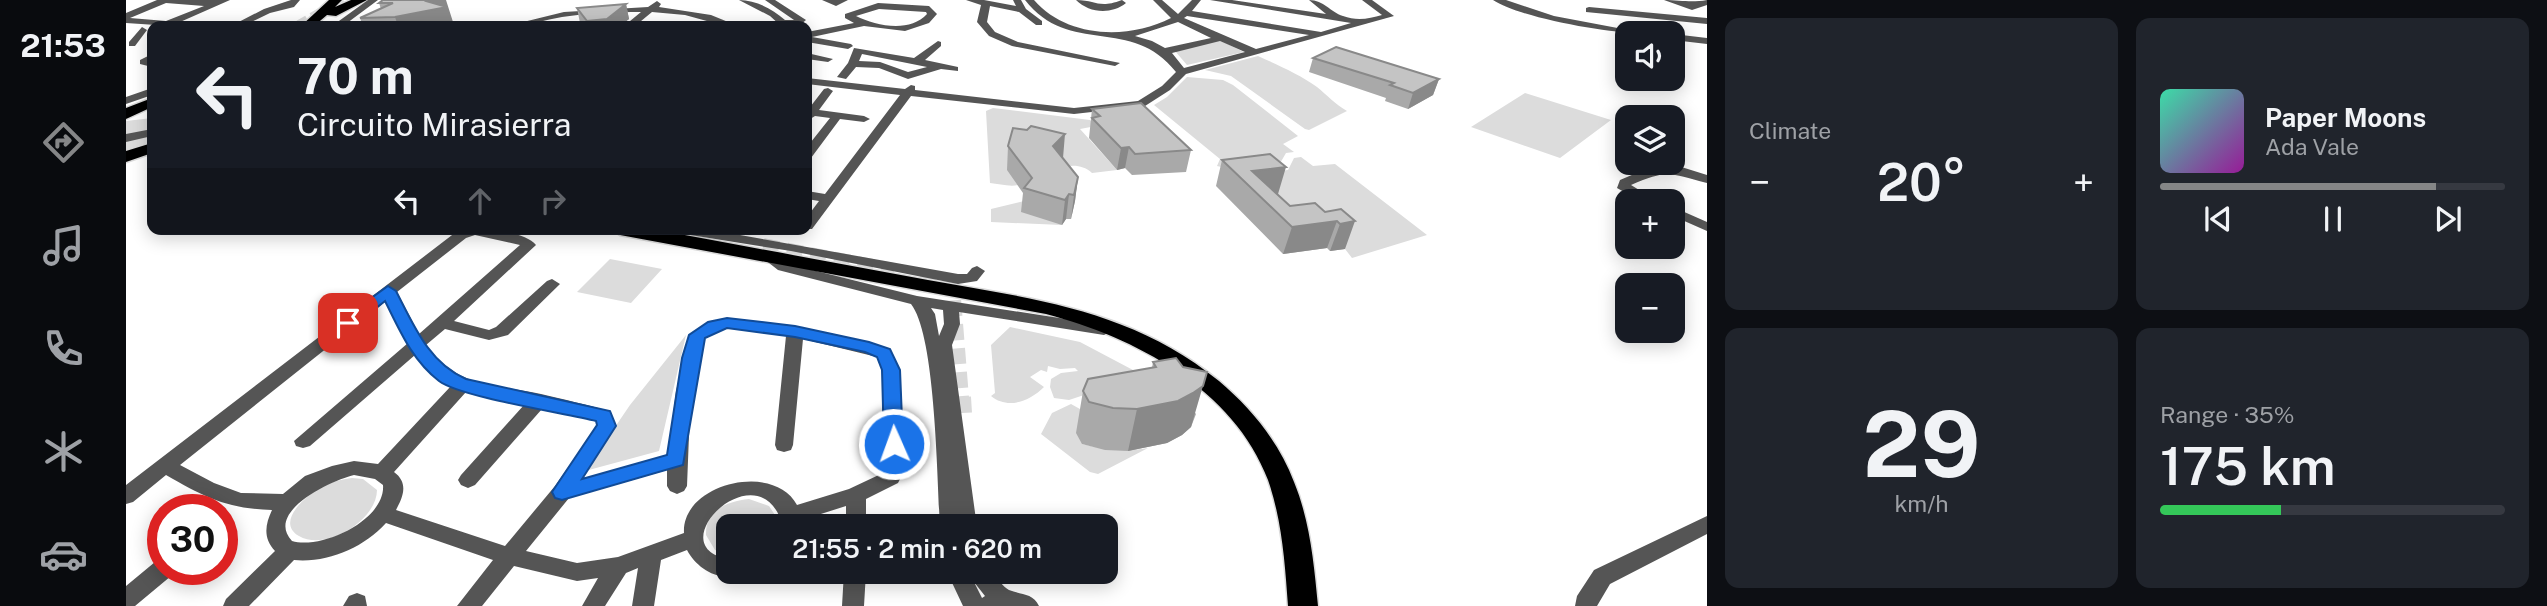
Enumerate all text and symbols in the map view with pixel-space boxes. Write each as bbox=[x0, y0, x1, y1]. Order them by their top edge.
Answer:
map controls bbox=[1615, 21, 1685, 343]
button: sound bbox=[1615, 21, 1685, 91]
text: 21:53 bbox=[20, 27, 106, 64]
text: 70 m bbox=[297, 47, 414, 105]
icon: left bbox=[182, 49, 273, 140]
text: Paper Moons bbox=[2265, 102, 2426, 133]
button: layers bbox=[1615, 105, 1685, 175]
text: Circuito Mirasierra bbox=[297, 106, 571, 143]
text: Climate bbox=[1749, 117, 1831, 144]
icon: directions bbox=[39, 118, 88, 167]
text: Ada Vale bbox=[2265, 133, 2359, 160]
text: 20° bbox=[1877, 152, 1966, 213]
text: − bbox=[1749, 160, 1770, 205]
text: + bbox=[2073, 160, 2094, 205]
icon: left bbox=[388, 182, 426, 220]
icon: ahead bbox=[461, 182, 499, 220]
icon: right bbox=[534, 182, 572, 220]
button: + bbox=[1615, 189, 1685, 259]
icon: previous bbox=[2199, 200, 2237, 238]
icon: pause bbox=[2314, 200, 2352, 238]
icon: next bbox=[2429, 200, 2467, 238]
icon: music bbox=[39, 221, 88, 270]
button: − bbox=[1615, 273, 1685, 343]
pin bbox=[318, 293, 378, 353]
icon: arrive bbox=[329, 304, 367, 342]
icon: phone bbox=[39, 324, 88, 373]
text: 29 bbox=[1863, 391, 1980, 497]
text: Range · 35% bbox=[2160, 401, 2294, 428]
position arrow bbox=[857, 407, 931, 481]
icon: climate bbox=[39, 427, 88, 476]
text: 175 km bbox=[2160, 436, 2336, 497]
text: km/h bbox=[1894, 490, 1949, 517]
speed limit sign: 30 bbox=[147, 494, 238, 585]
icon: car bbox=[39, 530, 88, 579]
text: 21:55 · 2 min · 620 m bbox=[792, 533, 1042, 564]

